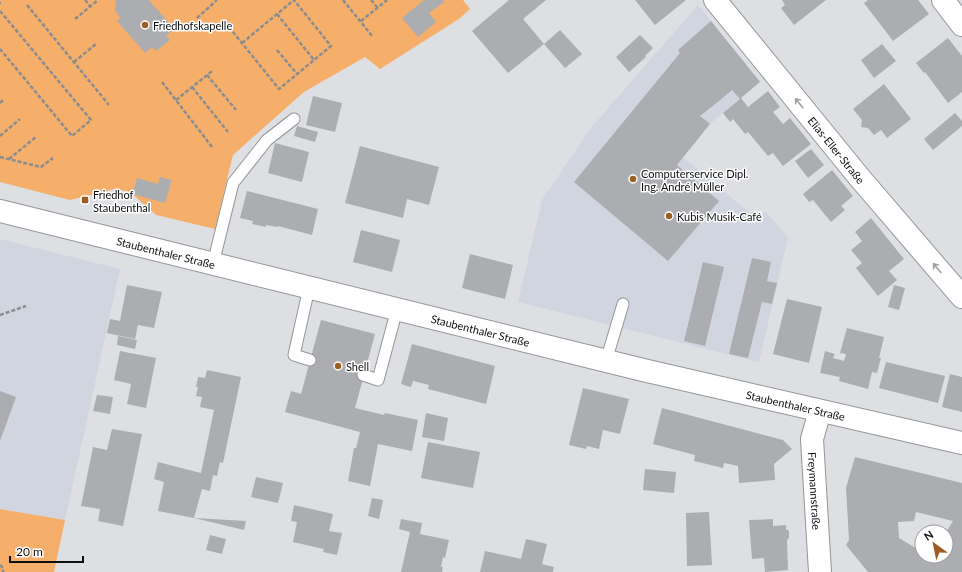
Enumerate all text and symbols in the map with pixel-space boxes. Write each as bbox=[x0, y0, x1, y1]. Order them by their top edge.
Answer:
place label: Friedhofskapelle bbox=[153, 19, 232, 32]
marker: Friedhofskapelle bbox=[140, 20, 150, 30]
one-way arrow bbox=[795, 98, 804, 108]
street label: Elias-Eller-Straße bbox=[806, 114, 868, 186]
place label: Computerservice Dipl. Ing. André Müller bbox=[641, 167, 748, 193]
marker: Computerservice Dipl. Ing. André Müller bbox=[628, 174, 638, 184]
place label: Friedhof Staubenthal bbox=[93, 188, 150, 214]
marker: Friedhof Staubenthal bbox=[80, 195, 90, 205]
place label: Kubis Musik-Café bbox=[677, 210, 762, 223]
marker: Kubis Musik-Café bbox=[664, 211, 674, 221]
street label: Staubenthaler Straße bbox=[115, 234, 217, 271]
one-way arrow bbox=[932, 262, 941, 273]
street label: Staubenthaler Straße bbox=[430, 311, 531, 348]
place label: Shell bbox=[346, 360, 369, 373]
marker: Shell bbox=[333, 361, 343, 371]
street label: Staubenthaler Straße bbox=[745, 387, 847, 423]
street label: Freymannstraße bbox=[806, 451, 824, 530]
north arrow bbox=[914, 524, 954, 564]
text: N bbox=[921, 527, 935, 543]
scale bar bbox=[10, 538, 83, 564]
text: 20 m bbox=[16, 544, 43, 559]

